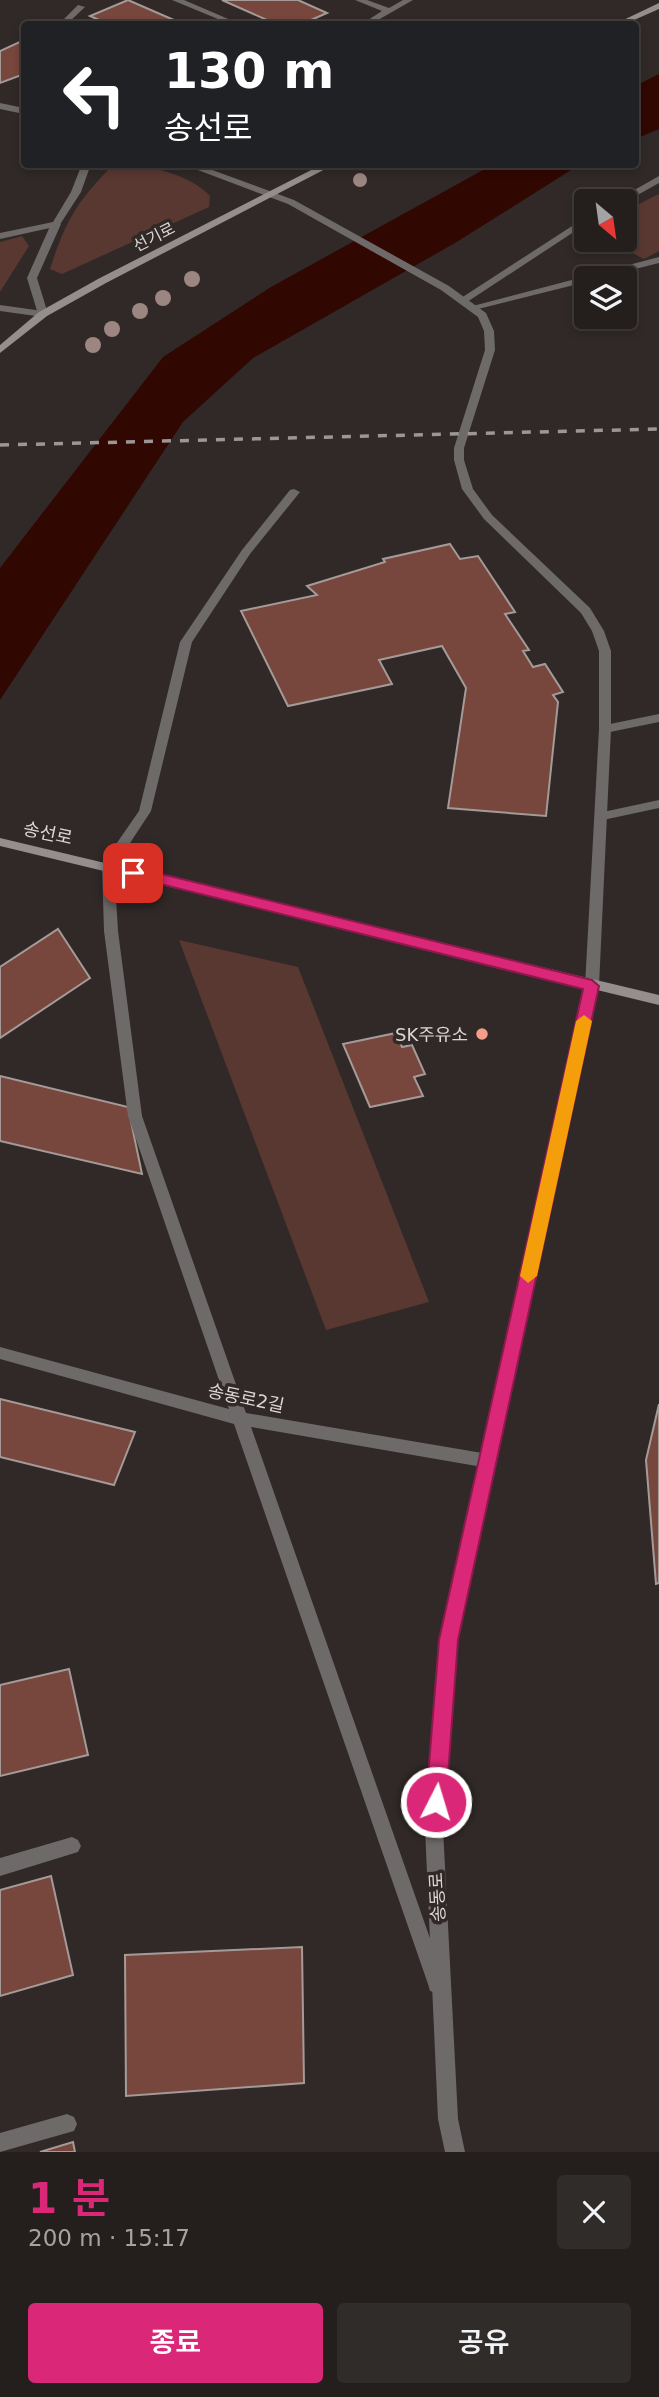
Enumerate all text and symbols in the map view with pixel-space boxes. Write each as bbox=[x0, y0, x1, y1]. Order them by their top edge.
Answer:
text: 130 m bbox=[164, 43, 334, 100]
icon: left bbox=[49, 49, 140, 140]
text: 송선로 bbox=[164, 109, 252, 147]
north arrow bbox=[574, 189, 637, 252]
map controls bbox=[574, 189, 637, 329]
street label: 선기로 bbox=[130, 218, 178, 255]
button: layers bbox=[574, 266, 637, 329]
street label: 송선로 bbox=[22, 818, 74, 848]
pin bbox=[103, 843, 163, 903]
icon: arrive bbox=[114, 854, 152, 892]
place label: SK주유소 bbox=[395, 1024, 468, 1045]
marker: SK주유소 bbox=[474, 1026, 490, 1042]
street label: 송동로2길 bbox=[206, 1380, 286, 1416]
position arrow bbox=[399, 1765, 473, 1839]
street label: 송동로 bbox=[425, 1872, 449, 1922]
text: 1 분 bbox=[28, 2174, 111, 2223]
button: close bbox=[557, 2175, 631, 2249]
text: 200 m · 15:17 bbox=[28, 2225, 190, 2251]
button: 종료 bbox=[28, 2303, 323, 2383]
button: 공유 bbox=[337, 2303, 631, 2383]

